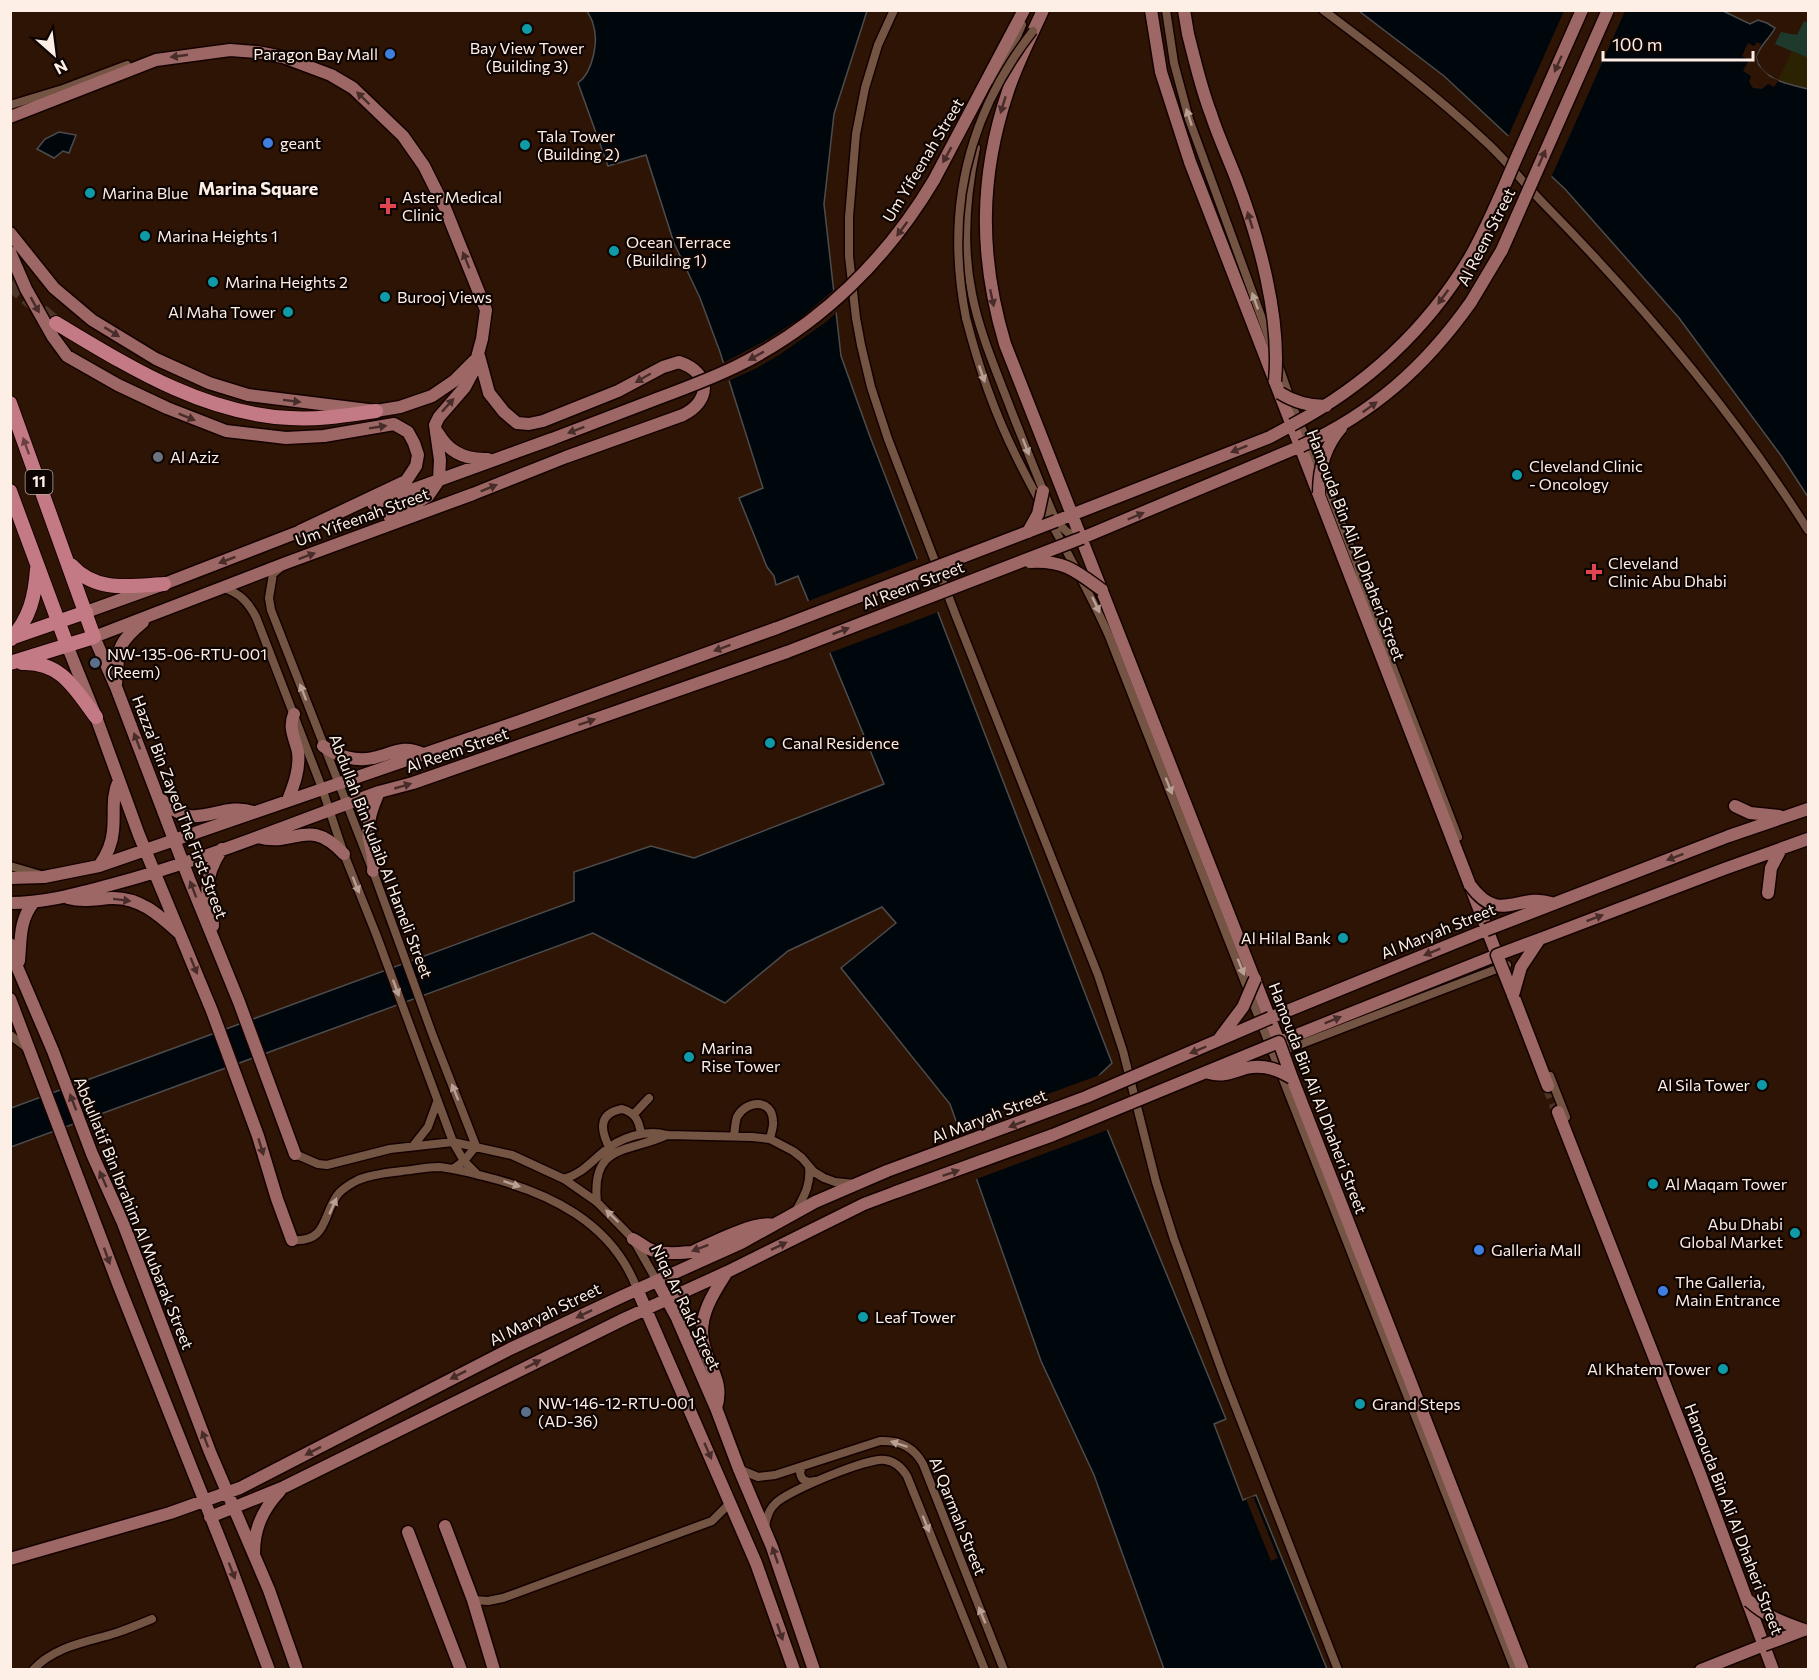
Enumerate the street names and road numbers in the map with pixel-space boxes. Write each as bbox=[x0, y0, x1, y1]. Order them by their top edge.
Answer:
street label: Um Yifeenah Street bbox=[878, 94, 967, 225]
street label: Al Reem Street bbox=[1453, 184, 1519, 289]
street label: Hamouda Bin Ali Al Dhaheri Street bbox=[1303, 426, 1410, 664]
road number: 11 bbox=[26, 470, 52, 494]
street label: Um Yifeenah Street bbox=[292, 483, 432, 550]
street label: Al Reem Street bbox=[859, 556, 967, 613]
street label: Hazza' Bin Zayed The First Street bbox=[129, 692, 232, 922]
street label: Al Reem Street bbox=[403, 723, 511, 776]
street label: Abdullah Bin Kulaib Al Hameli Street bbox=[326, 731, 437, 981]
street label: Al Maryah Street bbox=[1378, 899, 1498, 962]
street label: Hamouda Bin Ali Al Dhaheri Street bbox=[1265, 979, 1372, 1217]
street label: Abdullatif Bin Ibrahim Al Mubarak Street bbox=[71, 1074, 198, 1352]
street label: Al Maryah Street bbox=[928, 1085, 1050, 1146]
street label: Niqa Ar Raki Street bbox=[648, 1241, 725, 1373]
street label: Al Maryah Street bbox=[486, 1278, 604, 1349]
street label: Hamouda Bin Ali Al Dhaheri Street bbox=[1681, 1400, 1788, 1638]
street label: Al Qarmah Street bbox=[926, 1454, 991, 1578]

